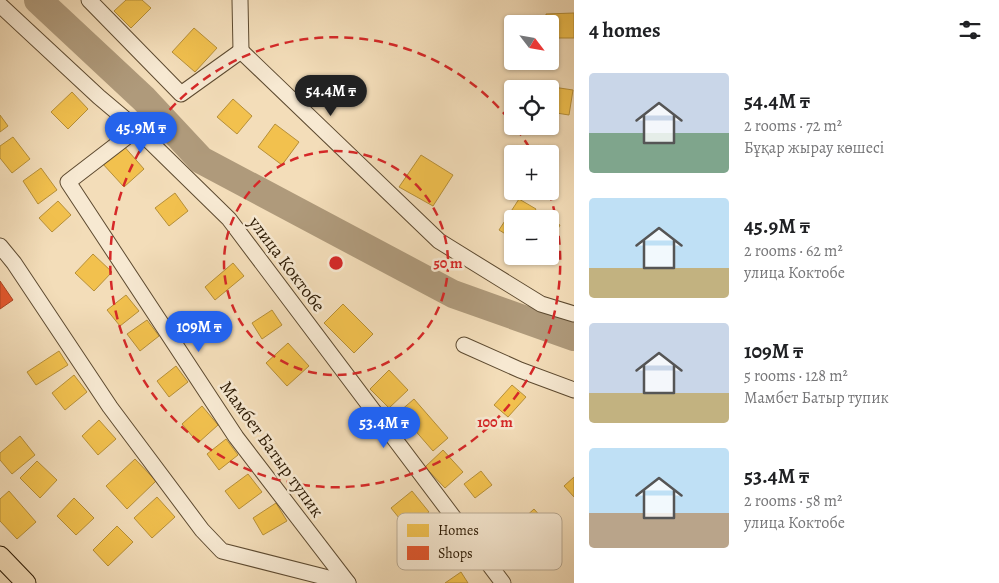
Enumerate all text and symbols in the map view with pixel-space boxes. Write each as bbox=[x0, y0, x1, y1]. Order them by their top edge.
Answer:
north arrow bbox=[504, 15, 559, 70]
map controls bbox=[504, 15, 559, 265]
text: 4 homes bbox=[589, 16, 661, 44]
icon: filters bbox=[956, 16, 984, 44]
pin: 54.4M ₸ bbox=[285, 74, 377, 117]
text: 54.4M ₸ bbox=[306, 80, 356, 102]
button: locate bbox=[504, 80, 559, 135]
text: 54.4M ₸ bbox=[744, 87, 810, 115]
icon: home bbox=[629, 93, 689, 153]
pin: 45.9M ₸ bbox=[95, 112, 187, 154]
text: 2 rooms · 72 m² bbox=[744, 115, 842, 137]
text: 45.9M ₸ bbox=[116, 117, 166, 139]
text: Бұқар жырау көшесі bbox=[744, 137, 884, 159]
button: + bbox=[504, 145, 559, 200]
button: − bbox=[504, 210, 559, 265]
street label: улица Коктобе bbox=[243, 211, 331, 317]
text: 45.9M ₸ bbox=[744, 212, 810, 240]
icon: home bbox=[629, 218, 689, 278]
text: 2 rooms · 62 m² bbox=[744, 240, 843, 262]
text: 50 m bbox=[433, 253, 463, 273]
centre of rings bbox=[327, 254, 345, 272]
text: улица Коктобе bbox=[744, 262, 845, 284]
pin: 109M ₸ bbox=[158, 310, 240, 353]
text: 109M ₸ bbox=[176, 316, 222, 338]
text: 109M ₸ bbox=[744, 337, 803, 365]
icon: home bbox=[629, 343, 689, 403]
text: 5 rooms · 128 m² bbox=[744, 365, 848, 387]
street label: Мамбет Батыр тупик bbox=[214, 376, 330, 522]
text: Мамбет Батыр тупик bbox=[744, 387, 889, 409]
pin: 53.4M ₸ bbox=[338, 406, 430, 449]
text: 53.4M ₸ bbox=[359, 412, 409, 434]
text: 100 m bbox=[477, 412, 513, 432]
text: 53.4M ₸ bbox=[744, 462, 809, 490]
icon: home bbox=[629, 468, 689, 528]
text: 2 rooms · 58 m² bbox=[744, 490, 842, 512]
text: улица Коктобе bbox=[744, 512, 845, 534]
legend bbox=[397, 513, 562, 570]
text: Homes bbox=[438, 521, 479, 540]
text: Shops bbox=[438, 544, 473, 563]

